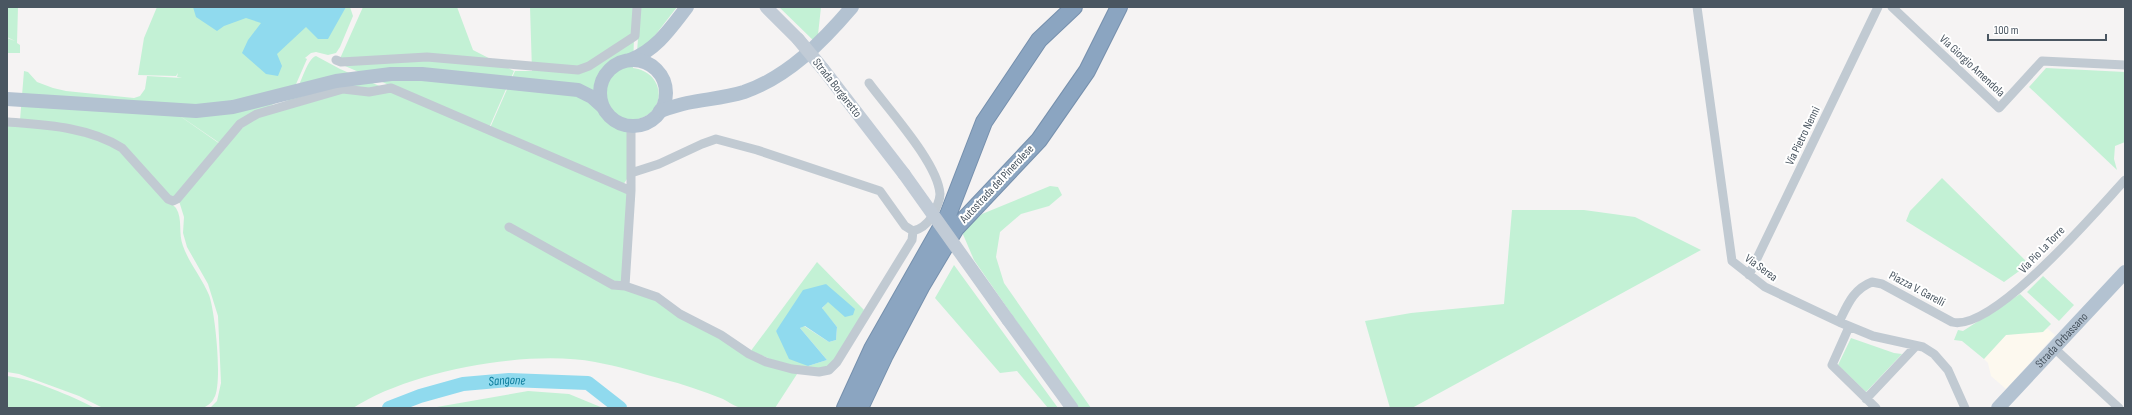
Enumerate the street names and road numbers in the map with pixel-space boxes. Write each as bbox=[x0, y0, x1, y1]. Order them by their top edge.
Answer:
street label: Via Giorgio Amendola bbox=[1936, 32, 2008, 100]
street label: Strada Borgaretto bbox=[809, 55, 865, 121]
street label: Via Pietro Nenni bbox=[1782, 104, 1824, 168]
street label: Autostrada del Pinerolese bbox=[956, 142, 1037, 227]
street label: Via Pio La Torre bbox=[2016, 223, 2068, 277]
street label: Via Serea bbox=[1742, 251, 1781, 285]
street label: Piazza V. Garelli bbox=[1886, 268, 1948, 310]
street label: Strada Orbassano bbox=[2032, 309, 2091, 371]

